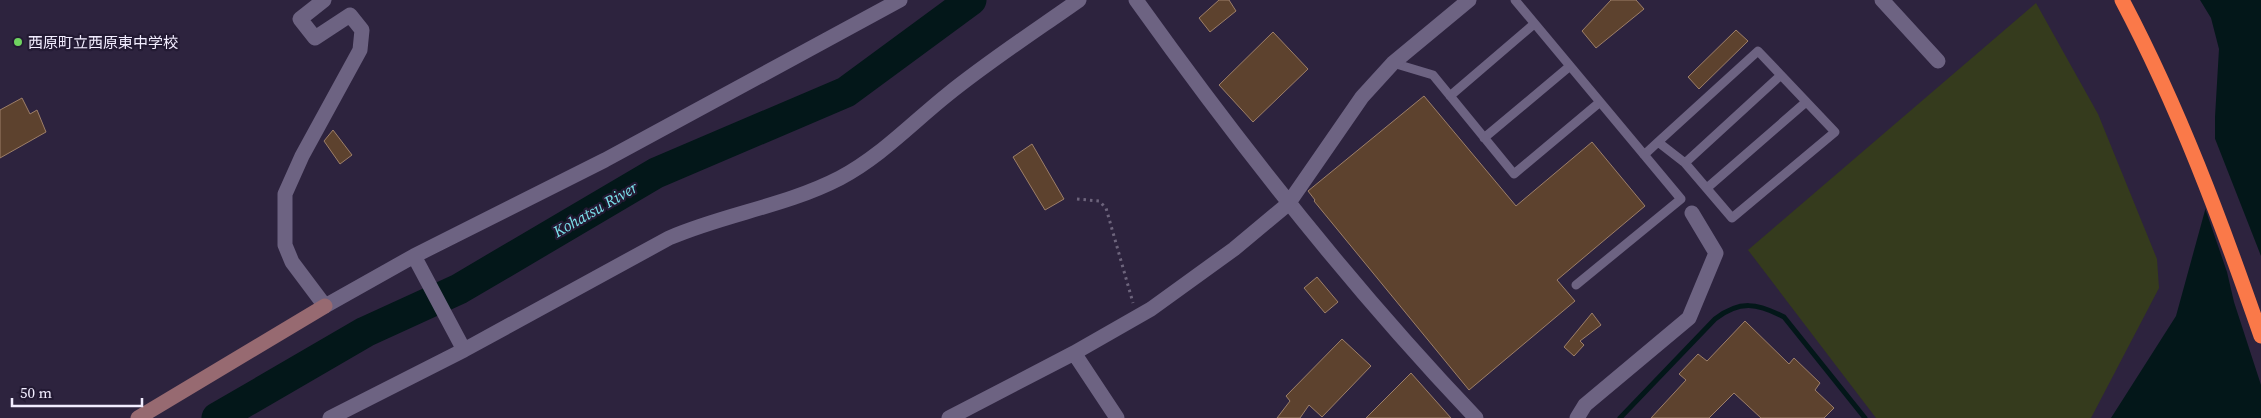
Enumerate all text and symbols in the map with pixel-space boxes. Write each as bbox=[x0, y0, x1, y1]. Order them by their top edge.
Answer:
place label: 西原町立西原東中学校 bbox=[28, 32, 178, 53]
marker: 西原町立西原東中学校 bbox=[12, 36, 24, 48]
water label: Kohatsu River bbox=[548, 176, 642, 243]
scale bar bbox=[12, 376, 142, 408]
text: 50 m bbox=[20, 382, 52, 403]

